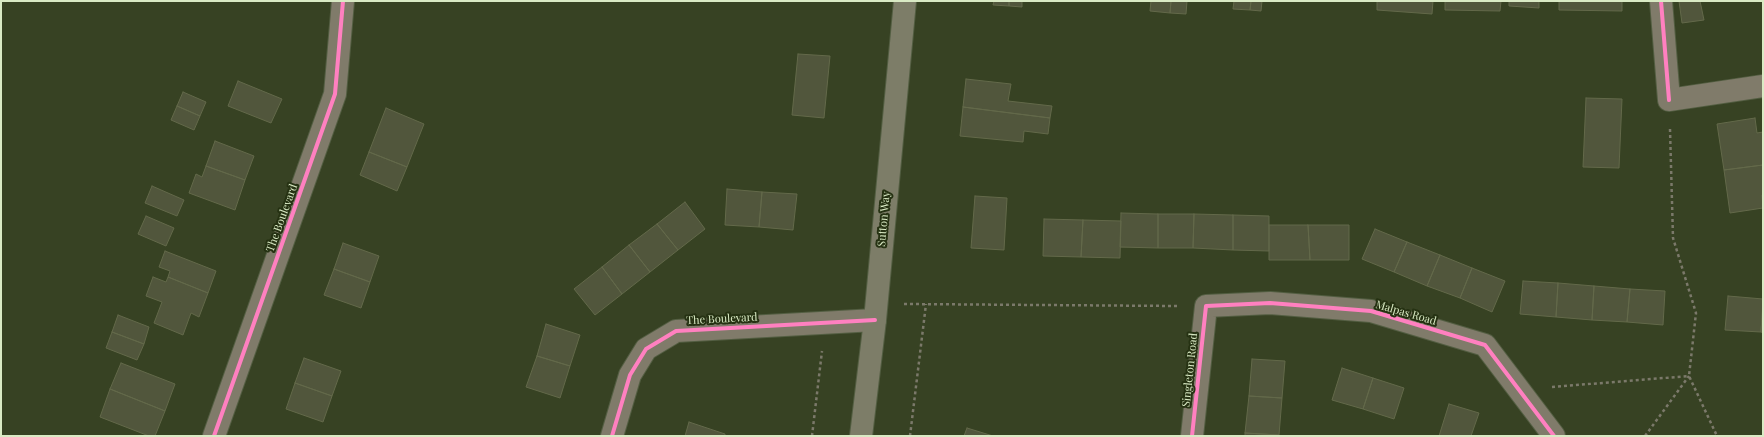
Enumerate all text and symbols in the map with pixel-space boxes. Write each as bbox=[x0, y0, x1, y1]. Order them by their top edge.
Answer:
street label: The Boulevard bbox=[264, 182, 300, 254]
street label: Sutton Way bbox=[875, 191, 893, 247]
street label: Malpas Road bbox=[1374, 298, 1438, 328]
street label: The Boulevard bbox=[686, 311, 758, 327]
street label: Singleton Road bbox=[1180, 332, 1200, 408]

